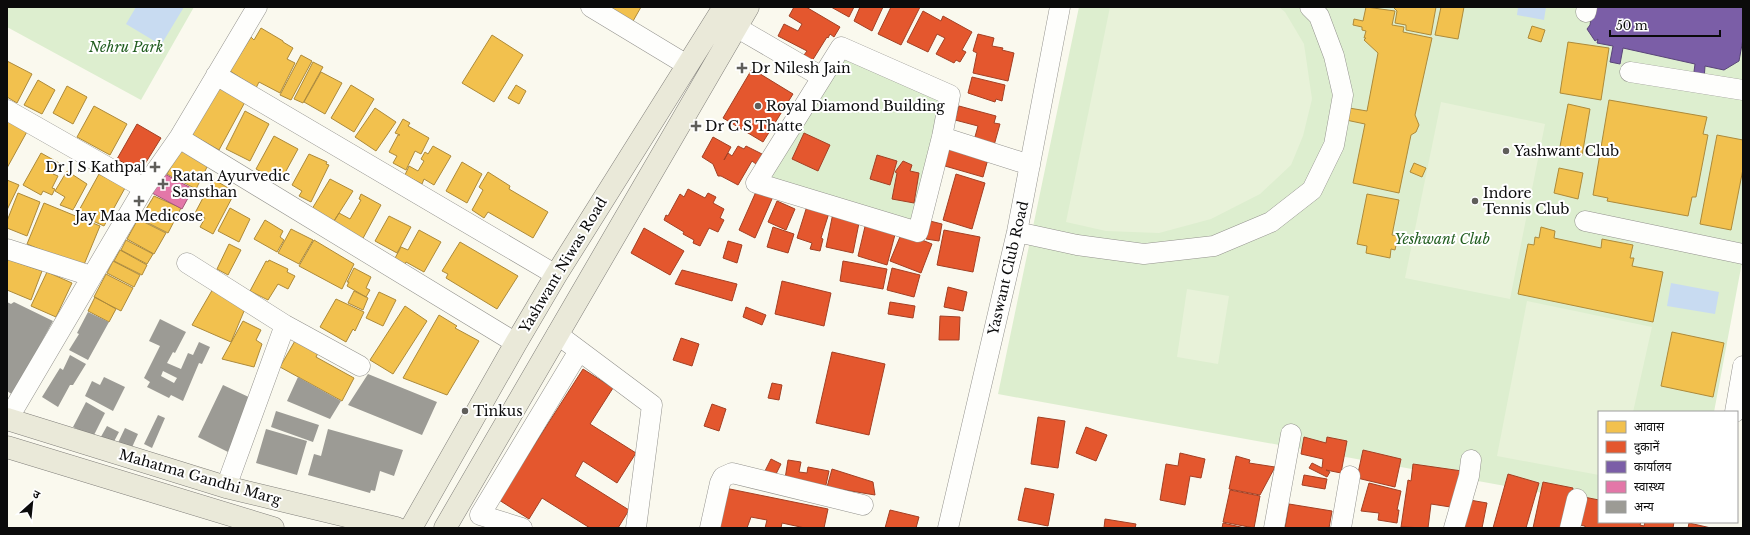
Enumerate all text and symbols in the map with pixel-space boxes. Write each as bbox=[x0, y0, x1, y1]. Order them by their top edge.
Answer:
scale bar bbox=[1610, 12, 1720, 38]
text: 50 m bbox=[1616, 18, 1648, 33]
park label: Nehru Park bbox=[88, 38, 163, 56]
place label: Dr Nilesh Jain bbox=[751, 59, 851, 77]
marker: Dr Nilesh Jain bbox=[736, 62, 748, 74]
place label: Royal Diamond Building bbox=[766, 97, 945, 115]
marker: Royal Diamond Building bbox=[753, 101, 763, 111]
place label: Dr C S Thatte bbox=[705, 117, 803, 135]
marker: Dr C S Thatte bbox=[690, 120, 702, 132]
place label: Yashwant Club bbox=[1513, 142, 1619, 160]
marker: Yashwant Club bbox=[1501, 146, 1511, 156]
place label: Dr J S Kathpal bbox=[45, 158, 146, 176]
marker: Dr J S Kathpal bbox=[149, 161, 161, 173]
place label: Ratan Ayurvedic Sansthan bbox=[172, 167, 290, 201]
marker: Ratan Ayurvedic Sansthan bbox=[157, 178, 169, 190]
place label: Indore Tennis Club bbox=[1483, 184, 1570, 218]
street label: Yashwant Niwas Road bbox=[515, 193, 611, 337]
marker: Jay Maa Medicose bbox=[134, 196, 144, 206]
marker: Indore Tennis Club bbox=[1470, 196, 1480, 206]
street label: Yaswant Club Road bbox=[984, 199, 1032, 338]
place label: Jay Maa Medicose bbox=[73, 207, 203, 225]
park label: Yeshwant Club bbox=[1394, 230, 1490, 248]
place label: Tinkus bbox=[473, 402, 523, 420]
marker: Tinkus bbox=[460, 406, 470, 416]
legend bbox=[1598, 411, 1738, 523]
text: आवास bbox=[1634, 419, 1665, 434]
text: दुकानें bbox=[1634, 439, 1660, 455]
street label: Mahatma Gandhi Marg bbox=[117, 445, 284, 509]
text: कार्यालय bbox=[1634, 459, 1673, 474]
text: स्वास्थ्य bbox=[1634, 479, 1666, 494]
north arrow bbox=[12, 483, 52, 523]
text: उ bbox=[30, 486, 43, 502]
text: अन्य bbox=[1634, 499, 1655, 514]

